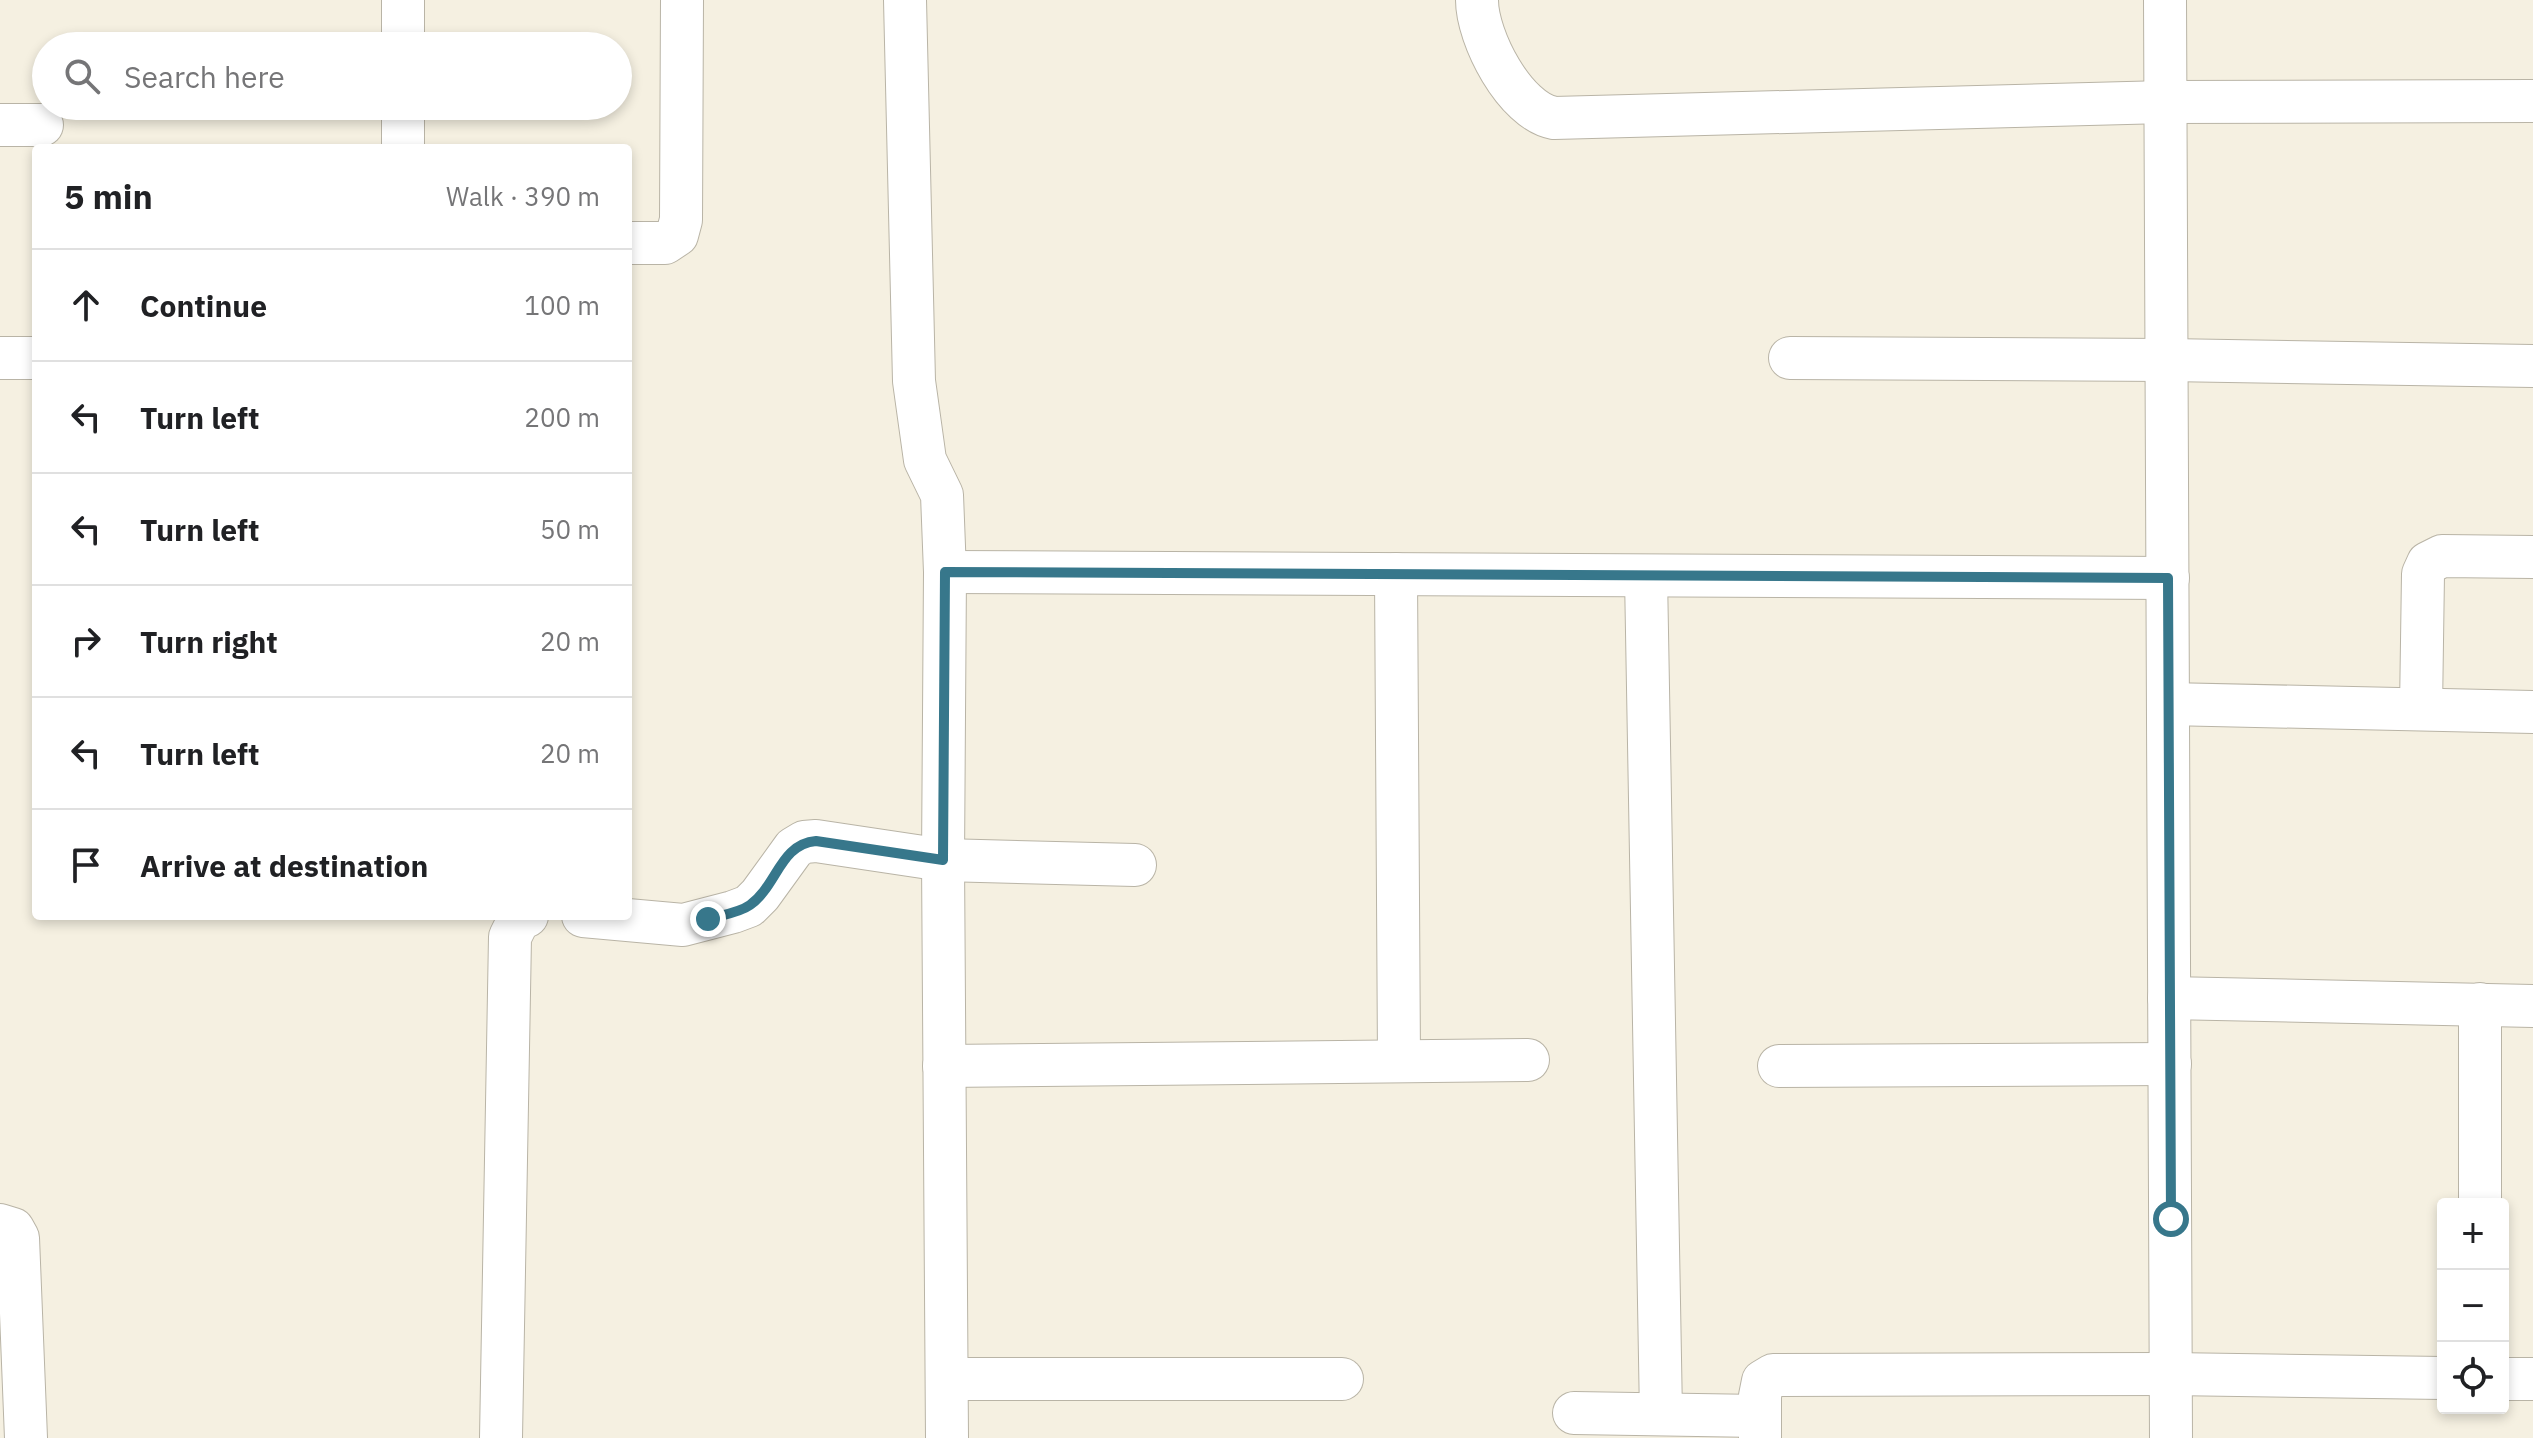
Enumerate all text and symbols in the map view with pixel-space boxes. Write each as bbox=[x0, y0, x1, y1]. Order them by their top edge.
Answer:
search box bbox=[32, 32, 632, 120]
icon: search bbox=[60, 54, 104, 98]
text: Search here bbox=[124, 57, 285, 96]
text: 5 min bbox=[64, 174, 153, 218]
text: Walk · 390 m bbox=[446, 179, 600, 213]
icon: ahead bbox=[64, 283, 108, 327]
text: Continue bbox=[140, 286, 267, 325]
text: 100 m bbox=[524, 288, 600, 322]
icon: left bbox=[64, 395, 108, 439]
text: Turn left bbox=[140, 398, 259, 437]
text: 200 m bbox=[524, 400, 600, 434]
icon: left bbox=[64, 507, 108, 551]
text: Turn left bbox=[140, 510, 259, 549]
text: 50 m bbox=[540, 512, 600, 546]
icon: right bbox=[64, 619, 108, 663]
text: Turn right bbox=[140, 622, 278, 661]
text: 20 m bbox=[540, 624, 600, 658]
icon: left bbox=[64, 731, 108, 775]
text: Turn left bbox=[140, 734, 259, 773]
text: 20 m bbox=[540, 736, 600, 770]
icon: arrive bbox=[64, 843, 108, 887]
text: Arrive at destination bbox=[140, 846, 428, 885]
route end bbox=[690, 901, 726, 937]
map controls bbox=[2437, 1198, 2509, 1414]
button: + bbox=[2437, 1198, 2509, 1270]
route start bbox=[2153, 1201, 2189, 1237]
button: − bbox=[2437, 1270, 2509, 1342]
button: locate bbox=[2437, 1342, 2509, 1414]

